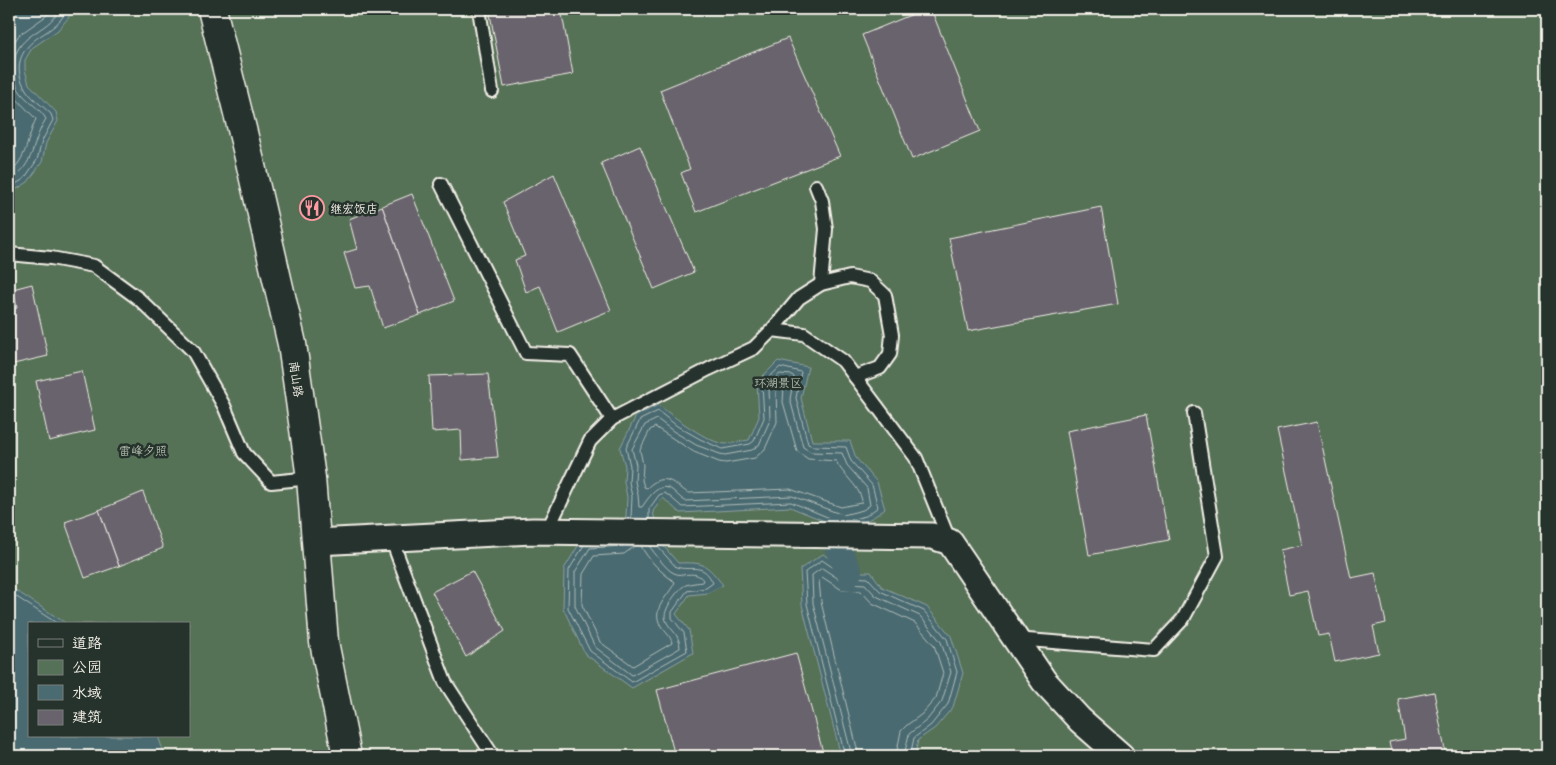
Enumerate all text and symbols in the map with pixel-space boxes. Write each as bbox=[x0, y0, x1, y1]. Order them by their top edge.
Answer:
restaurant icon: 继宏饭店 bbox=[299, 195, 325, 221]
place label: 继宏饭店 bbox=[330, 199, 378, 217]
street label: 南山路 bbox=[286, 360, 308, 398]
park label: 环湖景区 bbox=[754, 373, 802, 391]
park label: 雷峰夕照 bbox=[119, 441, 167, 459]
legend bbox=[28, 622, 190, 738]
text: 道路 bbox=[72, 630, 102, 653]
text: 公园 bbox=[72, 654, 102, 677]
text: 水域 bbox=[72, 680, 102, 703]
text: 建筑 bbox=[72, 704, 102, 727]

